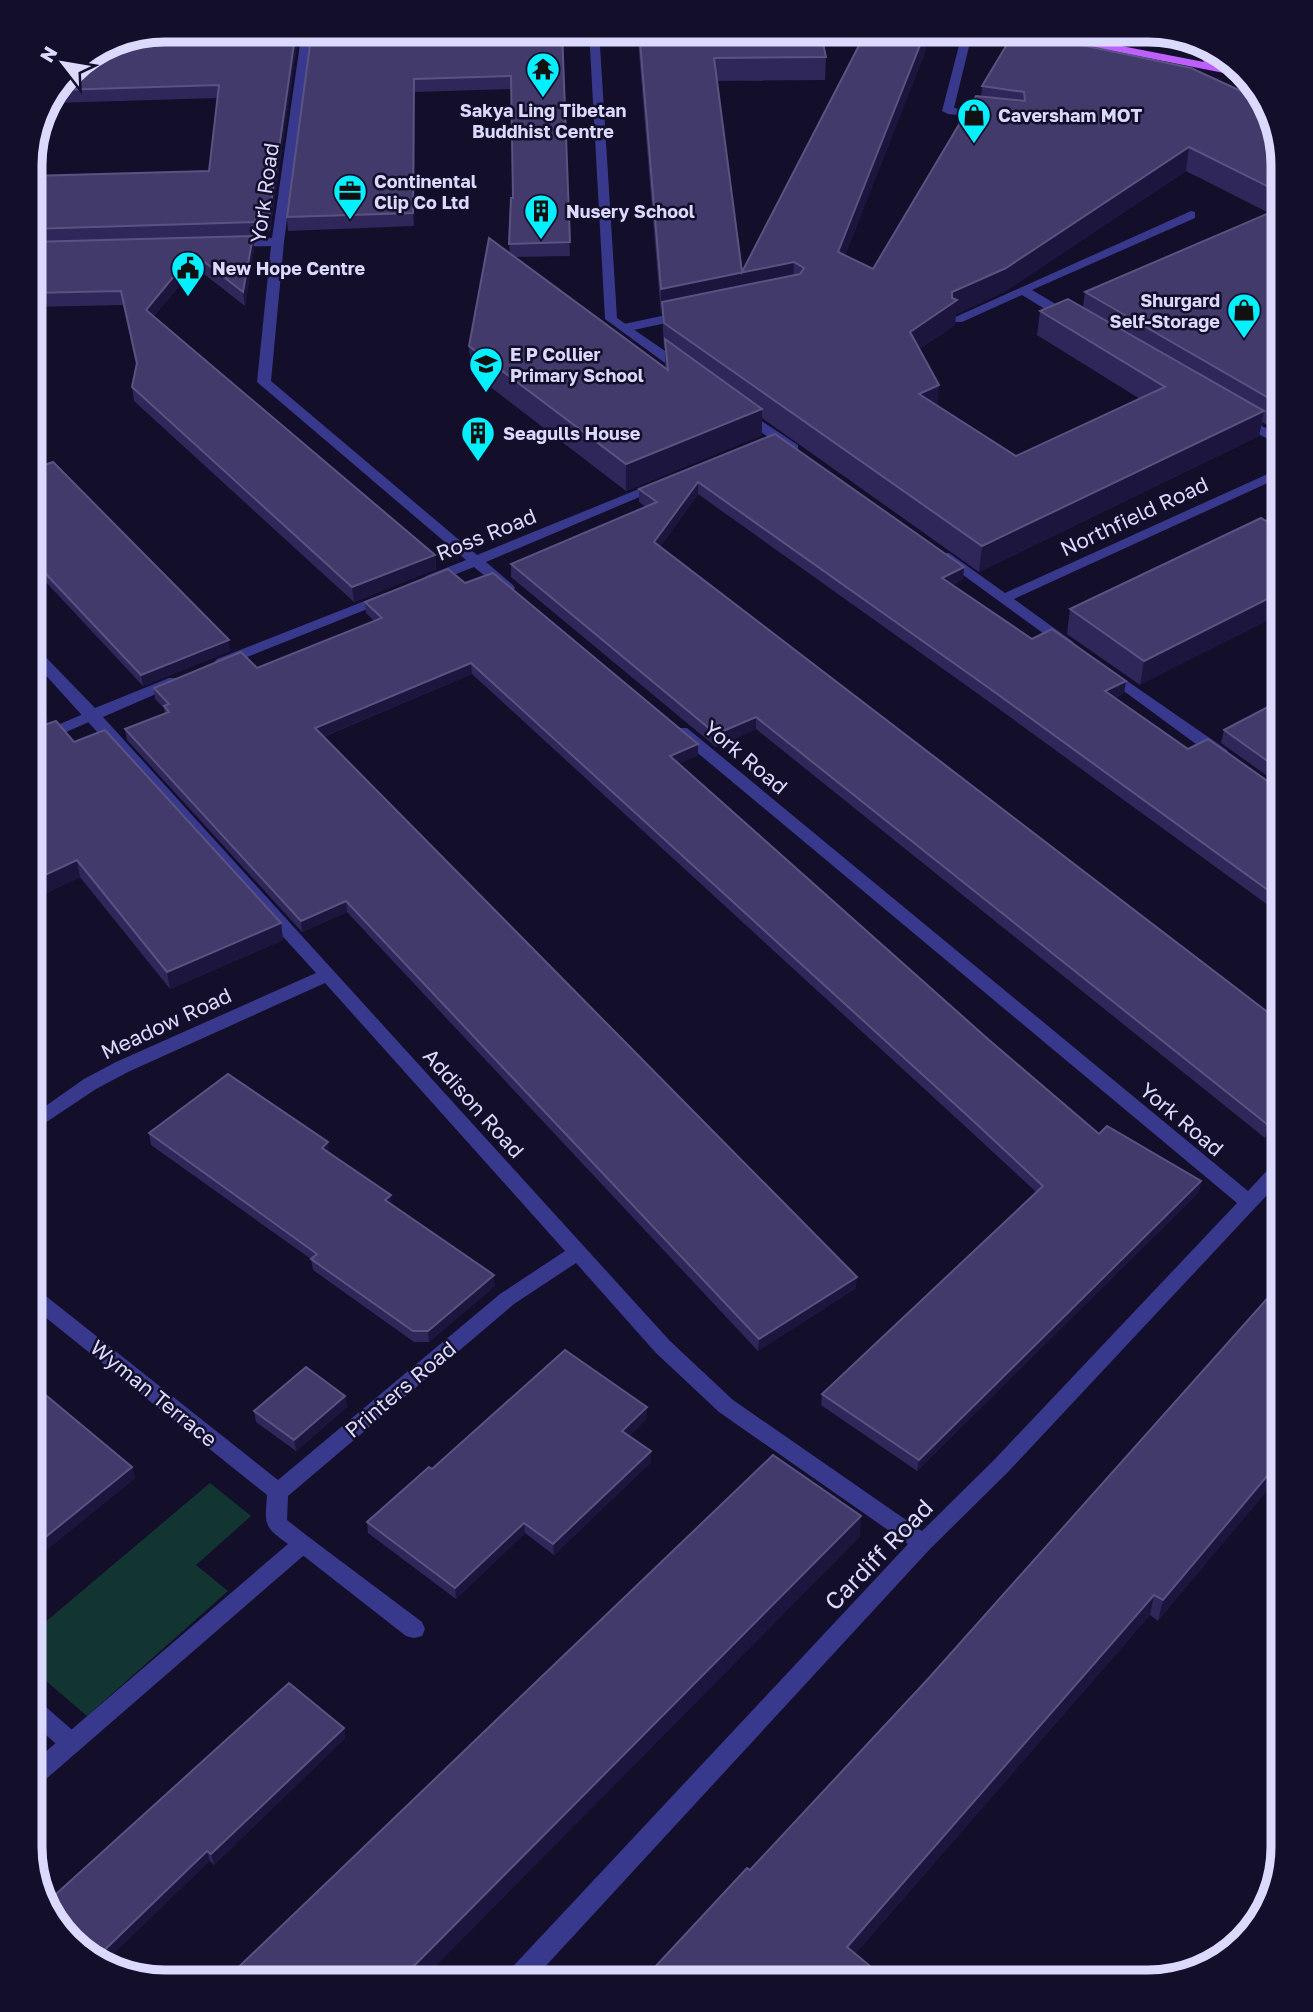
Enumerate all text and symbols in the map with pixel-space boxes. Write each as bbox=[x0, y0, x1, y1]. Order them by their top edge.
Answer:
north arrow bbox=[28, 28, 98, 98]
text: N bbox=[34, 42, 62, 66]
temple icon: Sakya Ling Tibetan Buddhist Centre bbox=[524, 50, 562, 99]
shop icon: Caversham MOT bbox=[955, 96, 993, 145]
place label: Sakya Ling Tibetan Buddhist Centre bbox=[460, 99, 626, 142]
place label: Caversham MOT bbox=[998, 104, 1142, 126]
street label: York Road bbox=[244, 141, 284, 245]
place label: Continental Clip Co Ltd bbox=[374, 170, 477, 213]
office icon: Continental Clip Co Ltd bbox=[331, 172, 369, 221]
building icon: Nusery School bbox=[522, 192, 560, 241]
place label: Nusery School bbox=[566, 200, 695, 222]
public building icon: New Hope Centre bbox=[169, 249, 207, 298]
place label: New Hope Centre bbox=[212, 257, 366, 279]
place label: Shurgard Self-Storage bbox=[1110, 289, 1220, 332]
shop icon: Shurgard Self-Storage bbox=[1225, 291, 1263, 340]
place label: E P Collier Primary School bbox=[510, 343, 644, 386]
school or university icon: E P Collier Primary School bbox=[467, 345, 505, 394]
building icon: Seagulls House bbox=[459, 414, 497, 463]
place label: Seagulls House bbox=[503, 422, 641, 444]
street label: Northfield Road bbox=[1056, 470, 1212, 562]
street label: Ross Road bbox=[432, 502, 540, 566]
street label: York Road bbox=[699, 715, 793, 799]
street label: Meadow Road bbox=[97, 981, 235, 1065]
street label: Addison Road bbox=[418, 1043, 530, 1163]
street label: York Road bbox=[1135, 1077, 1229, 1161]
street label: Wyman Terrace bbox=[85, 1334, 223, 1452]
street label: Printers Road bbox=[339, 1335, 461, 1443]
street label: Cardiff Road bbox=[818, 1493, 938, 1615]

